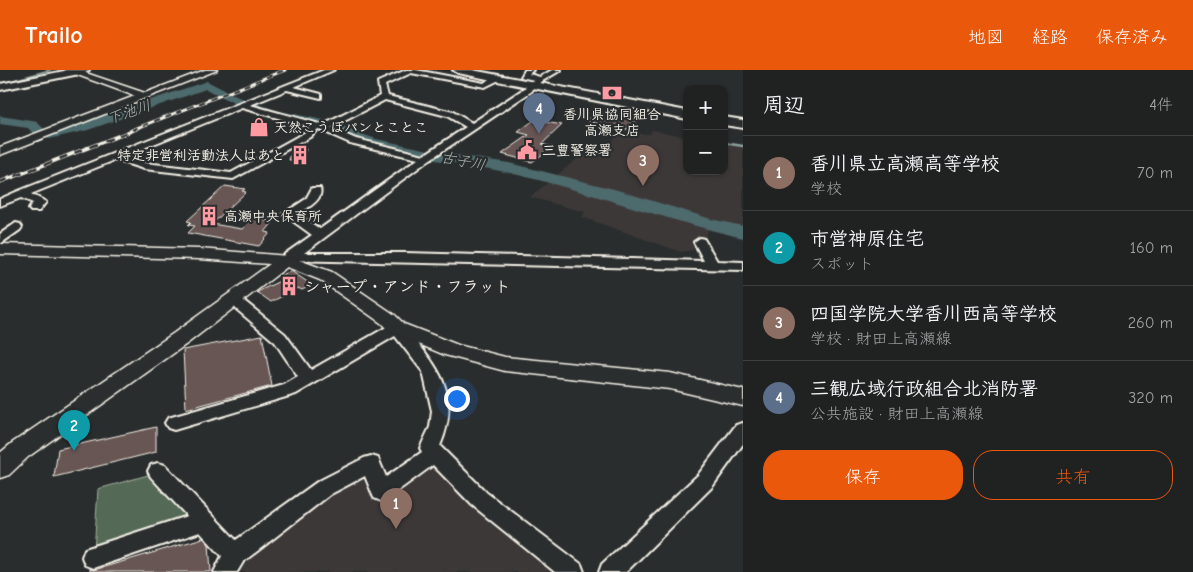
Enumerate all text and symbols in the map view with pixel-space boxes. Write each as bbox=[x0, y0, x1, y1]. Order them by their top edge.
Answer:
text: Trailo bbox=[25, 21, 83, 49]
text: 地図 bbox=[968, 27, 1004, 48]
text: 経路 bbox=[1032, 27, 1068, 48]
text: 保存済み bbox=[1096, 27, 1168, 48]
bank icon: 香川県協同組合 高瀬支店 bbox=[601, 82, 623, 104]
map controls bbox=[683, 85, 728, 175]
button: + bbox=[683, 85, 728, 130]
pin: 4 bbox=[523, 93, 555, 134]
text: 周辺 bbox=[763, 93, 805, 117]
water label: 下池川 bbox=[105, 96, 153, 128]
text: 4件 bbox=[1149, 96, 1173, 114]
place label: 香川県協同組合 高瀬支店 bbox=[563, 106, 661, 139]
shop icon: 天然こうぼパンとことこ bbox=[248, 116, 270, 138]
place label: 天然こうぼパンとことこ bbox=[274, 119, 428, 136]
button: − bbox=[683, 130, 728, 175]
public building icon: 三豊警察署 bbox=[516, 139, 538, 161]
place label: 三豊警察署 bbox=[542, 142, 612, 159]
building icon: 特定非営利活動法人はあと bbox=[289, 144, 311, 166]
pin: 3 bbox=[627, 145, 659, 186]
place label: 特定非営利活動法人はあと bbox=[117, 147, 285, 164]
water label: 古子川 bbox=[439, 148, 487, 174]
text: 香川県立高瀬高等学校 bbox=[810, 153, 1000, 175]
text: 1 bbox=[776, 164, 782, 182]
text: 70 m bbox=[1137, 164, 1173, 182]
text: 学校 bbox=[810, 180, 842, 198]
building icon: 高瀬中央保育所 bbox=[198, 205, 220, 227]
place label: 高瀬中央保育所 bbox=[224, 208, 322, 225]
text: 市営神原住宅 bbox=[810, 228, 924, 250]
text: 2 bbox=[775, 239, 783, 257]
text: 160 m bbox=[1130, 239, 1173, 257]
text: スポット bbox=[810, 255, 874, 273]
building icon: シャープ・アンド・フラット bbox=[278, 275, 300, 297]
place label: シャープ・アンド・フラット bbox=[304, 278, 511, 296]
text: 四国学院大学香川西高等学校 bbox=[810, 303, 1057, 325]
text: 3 bbox=[775, 314, 783, 332]
text: 260 m bbox=[1128, 314, 1173, 332]
text: 学校 · 財田上高瀬線 bbox=[810, 330, 952, 348]
text: 三観広域行政組合北消防署 bbox=[810, 378, 1038, 400]
your location bbox=[444, 386, 470, 412]
text: 4 bbox=[775, 389, 783, 407]
text: 320 m bbox=[1128, 389, 1173, 407]
text: 公共施設 · 財田上高瀬線 bbox=[810, 405, 984, 423]
pin: 2 bbox=[58, 410, 90, 451]
button: 保存 bbox=[763, 450, 963, 500]
button: 共有 bbox=[973, 450, 1173, 500]
pin: 1 bbox=[380, 488, 412, 529]

